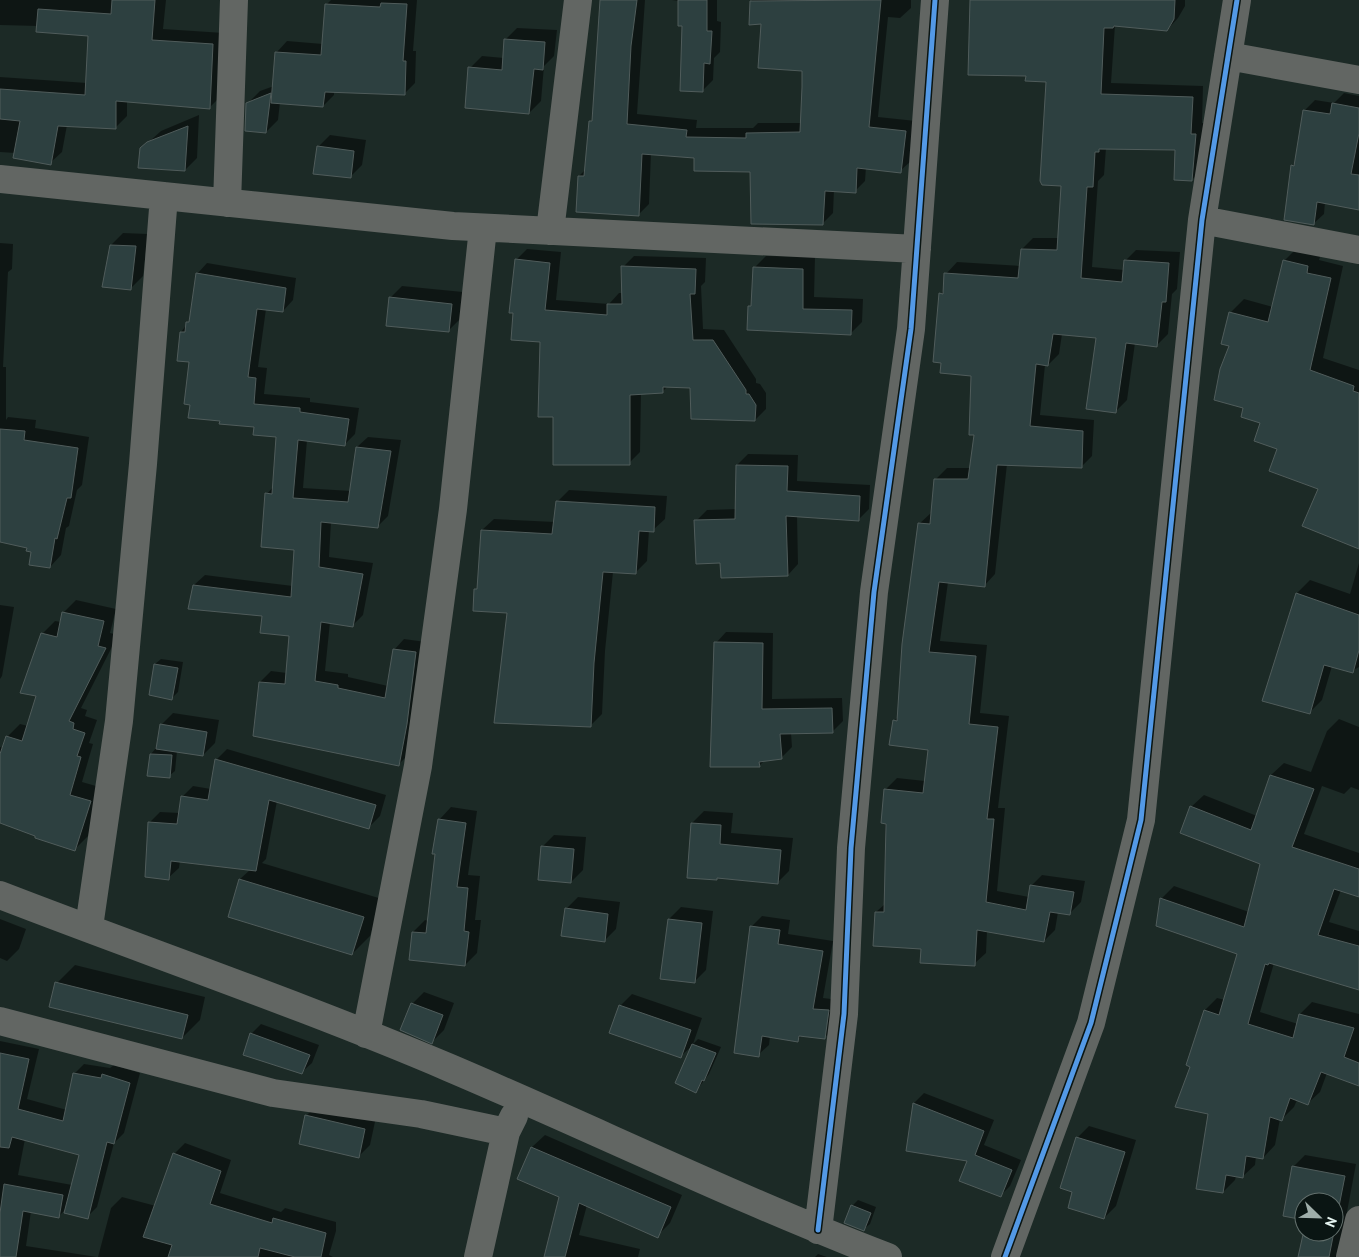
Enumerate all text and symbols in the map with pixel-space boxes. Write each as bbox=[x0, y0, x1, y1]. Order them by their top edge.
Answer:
north arrow bbox=[1294, 1192, 1344, 1242]
text: N bbox=[1321, 1214, 1341, 1230]

